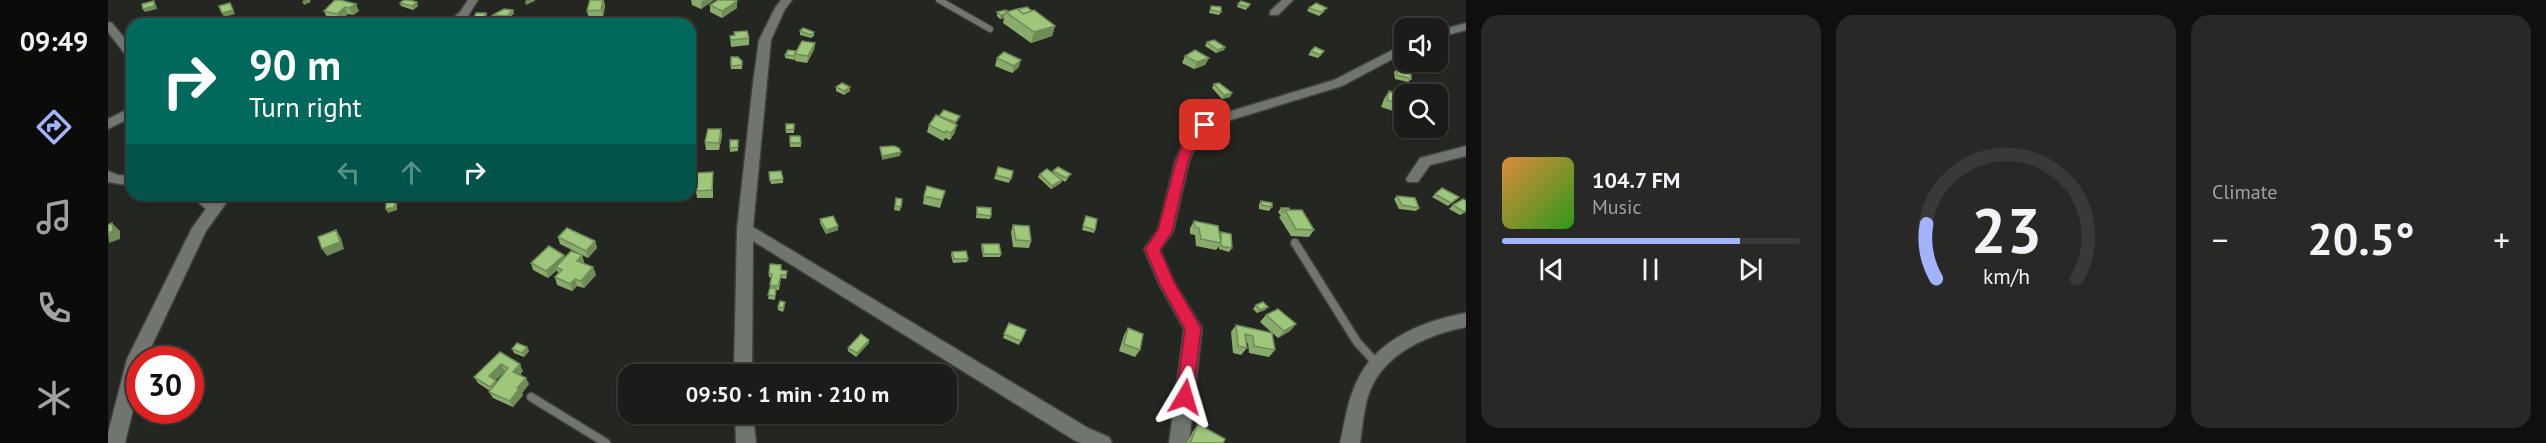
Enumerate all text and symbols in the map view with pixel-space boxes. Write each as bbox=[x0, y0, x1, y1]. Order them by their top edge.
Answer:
map controls bbox=[1394, 18, 1448, 138]
button: sound bbox=[1394, 18, 1448, 72]
text: 09:49 bbox=[20, 24, 88, 58]
text: 90 m bbox=[249, 37, 341, 92]
icon: right bbox=[150, 42, 228, 120]
button: search bbox=[1394, 84, 1448, 138]
text: Turn right bbox=[249, 90, 362, 124]
pin bbox=[1179, 99, 1230, 150]
icon: directions bbox=[33, 106, 75, 148]
icon: arrive bbox=[1188, 108, 1221, 141]
icon: left bbox=[332, 156, 365, 189]
icon: ahead bbox=[395, 156, 428, 189]
icon: right bbox=[458, 156, 491, 189]
text: 104.7 FM bbox=[1592, 166, 1680, 194]
text: Climate bbox=[2212, 179, 2278, 205]
text: 23 bbox=[1971, 189, 2041, 270]
text: Music bbox=[1592, 194, 1641, 220]
icon: music bbox=[33, 196, 75, 238]
text: 20.5° bbox=[2307, 209, 2415, 267]
text: − bbox=[2212, 218, 2229, 261]
text: + bbox=[2493, 218, 2510, 261]
icon: previous bbox=[1535, 253, 1568, 286]
icon: pause bbox=[1634, 253, 1667, 286]
icon: next bbox=[1734, 253, 1767, 286]
text: km/h bbox=[1982, 262, 2029, 290]
icon: phone bbox=[33, 287, 75, 329]
speed limit sign: 30 bbox=[126, 346, 204, 424]
position arrow bbox=[1153, 365, 1217, 429]
icon: climate bbox=[33, 377, 75, 419]
text: 09:50 · 1 min · 210 m bbox=[686, 380, 889, 408]

